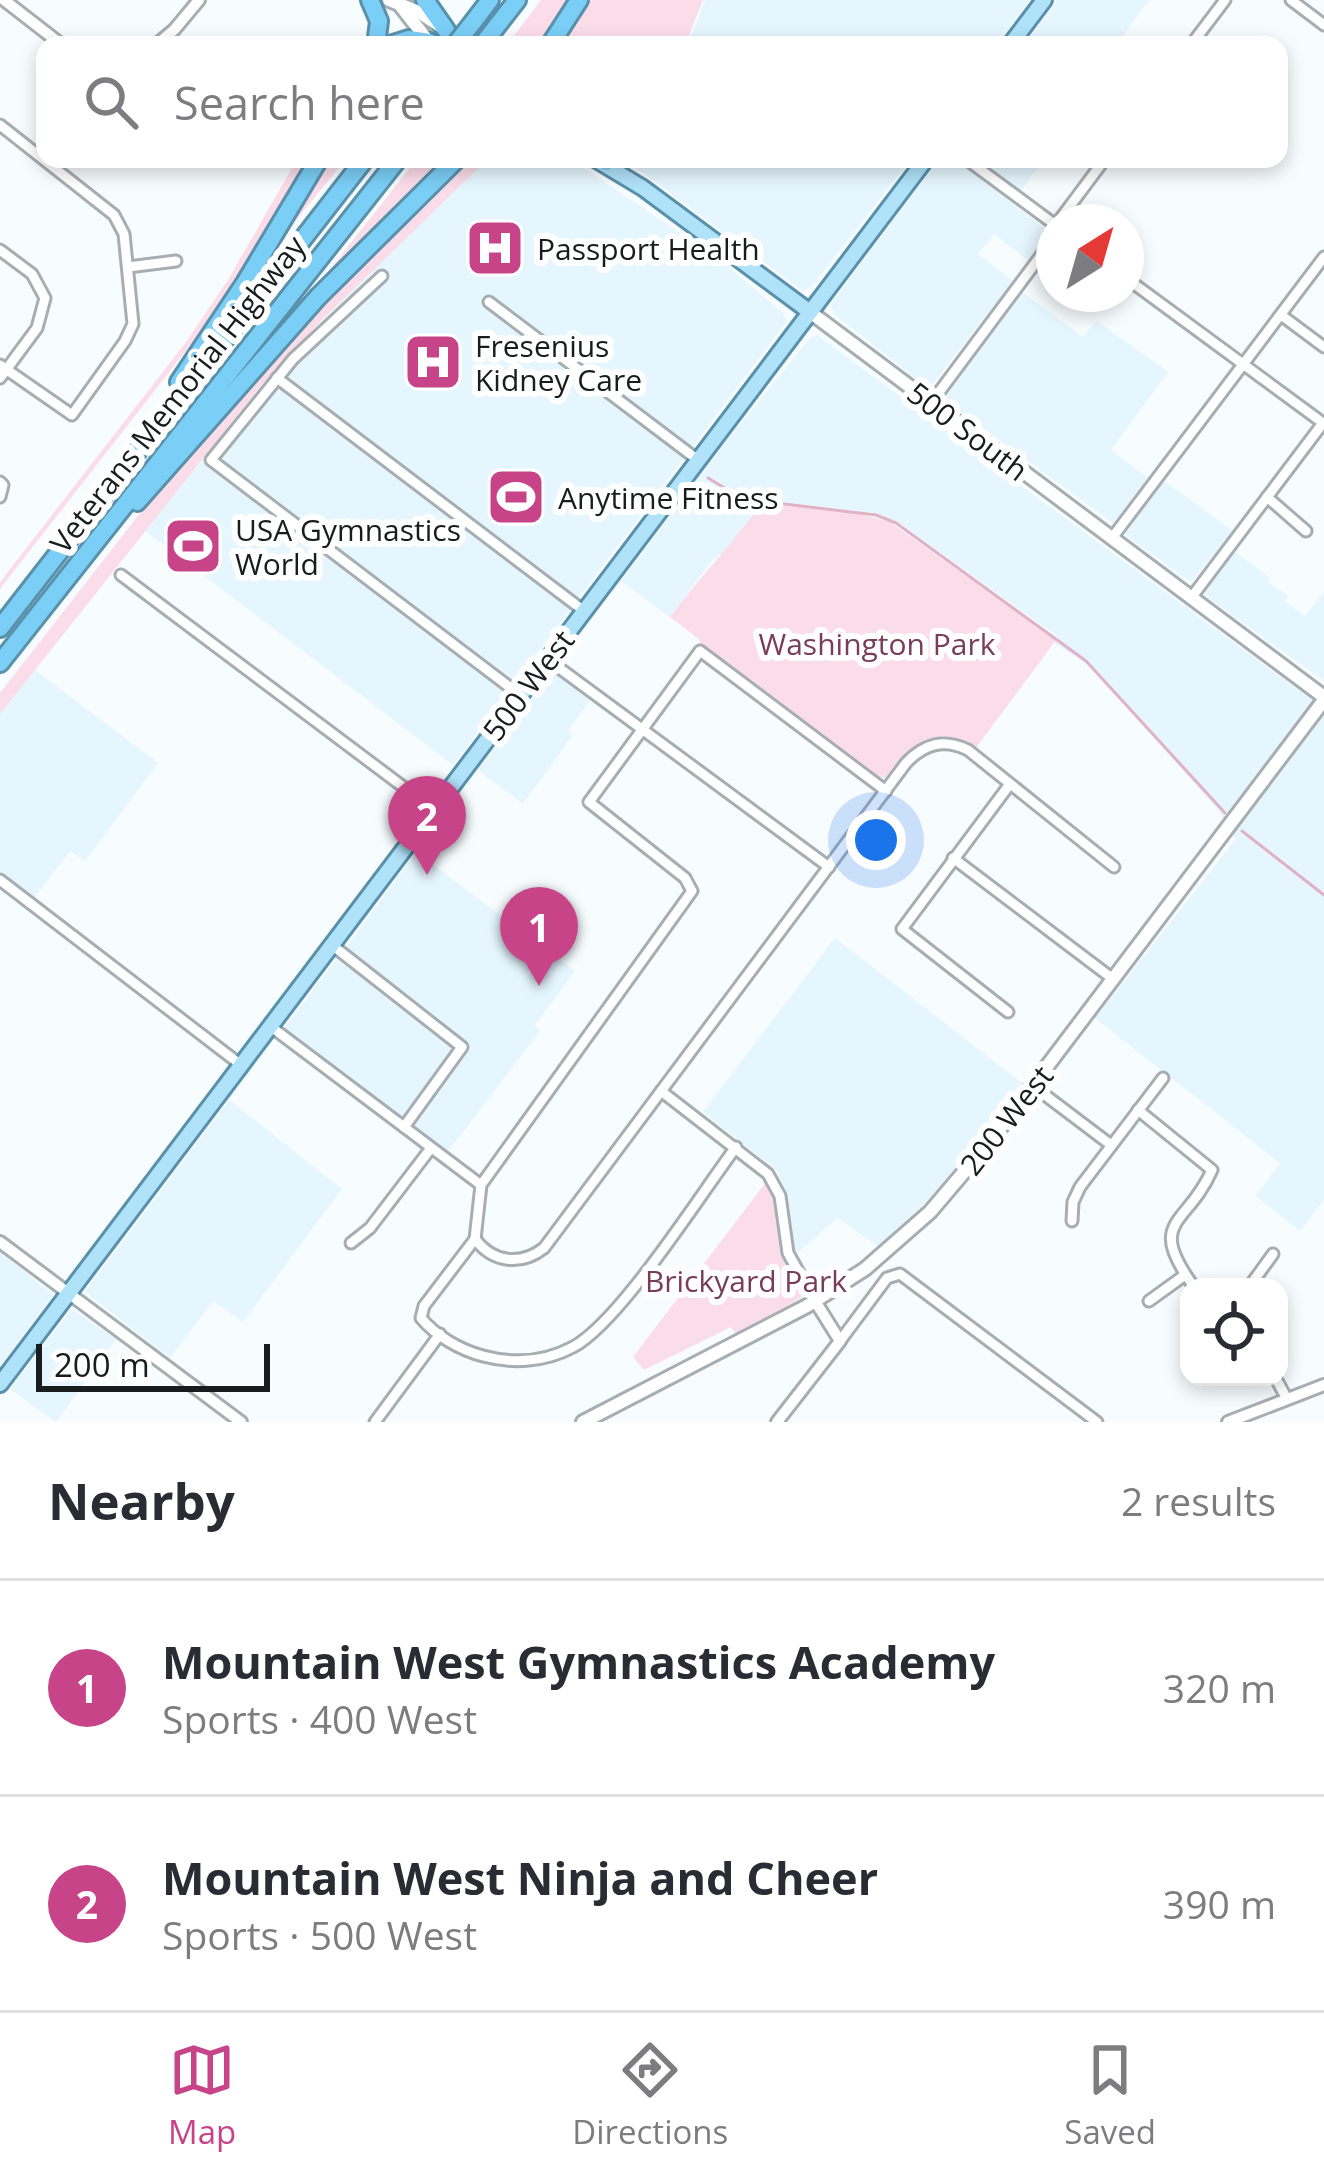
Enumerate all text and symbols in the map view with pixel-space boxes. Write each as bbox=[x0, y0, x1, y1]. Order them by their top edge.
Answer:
search box bbox=[36, 36, 1288, 168]
icon: search bbox=[78, 69, 144, 135]
text: Search here bbox=[174, 72, 425, 133]
north arrow bbox=[1036, 204, 1144, 312]
hospital icon: Passport Health bbox=[464, 217, 526, 279]
street label: Veterans Memorial Highway bbox=[40, 226, 315, 561]
place label: Passport Health bbox=[537, 228, 760, 269]
place label: Fresenius Kidney Care bbox=[475, 325, 642, 400]
hospital icon: Fresenius Kidney Care bbox=[402, 331, 464, 393]
street label: 500 South bbox=[899, 372, 1037, 490]
sports icon: Anytime Fitness bbox=[485, 466, 547, 528]
place label: Anytime Fitness bbox=[558, 477, 779, 518]
place label: USA Gymnastics World bbox=[235, 509, 461, 584]
sports icon: USA Gymnastics World bbox=[162, 515, 224, 577]
street label: 500 West bbox=[473, 621, 583, 749]
park label: Washington Park bbox=[759, 623, 996, 664]
pin: 2 bbox=[388, 776, 466, 875]
your location bbox=[846, 810, 906, 870]
pin: 1 bbox=[500, 887, 578, 986]
street label: 200 West bbox=[950, 1057, 1062, 1183]
park label: Brickyard Park bbox=[645, 1260, 847, 1301]
map controls bbox=[1180, 1278, 1288, 1386]
button: locate bbox=[1180, 1278, 1288, 1386]
scale bar bbox=[36, 1338, 270, 1391]
text: 200 m bbox=[54, 1342, 150, 1387]
text: Nearby bbox=[48, 1465, 235, 1535]
text: 2 results bbox=[1121, 1474, 1276, 1527]
text: Mountain West Gymnastics Academy bbox=[162, 1631, 995, 1692]
text: 1 bbox=[76, 1661, 98, 1714]
text: 320 m bbox=[1163, 1661, 1276, 1714]
text: Sports · 400 West bbox=[162, 1692, 477, 1745]
text: Mountain West Ninja and Cheer bbox=[162, 1847, 878, 1908]
text: 2 bbox=[76, 1877, 98, 1930]
text: 390 m bbox=[1163, 1877, 1276, 1930]
text: Sports · 500 West bbox=[162, 1908, 477, 1961]
tab: Map bbox=[168, 2037, 236, 2154]
tab: Directions bbox=[572, 2037, 728, 2154]
tab: Saved bbox=[1064, 2037, 1156, 2154]

